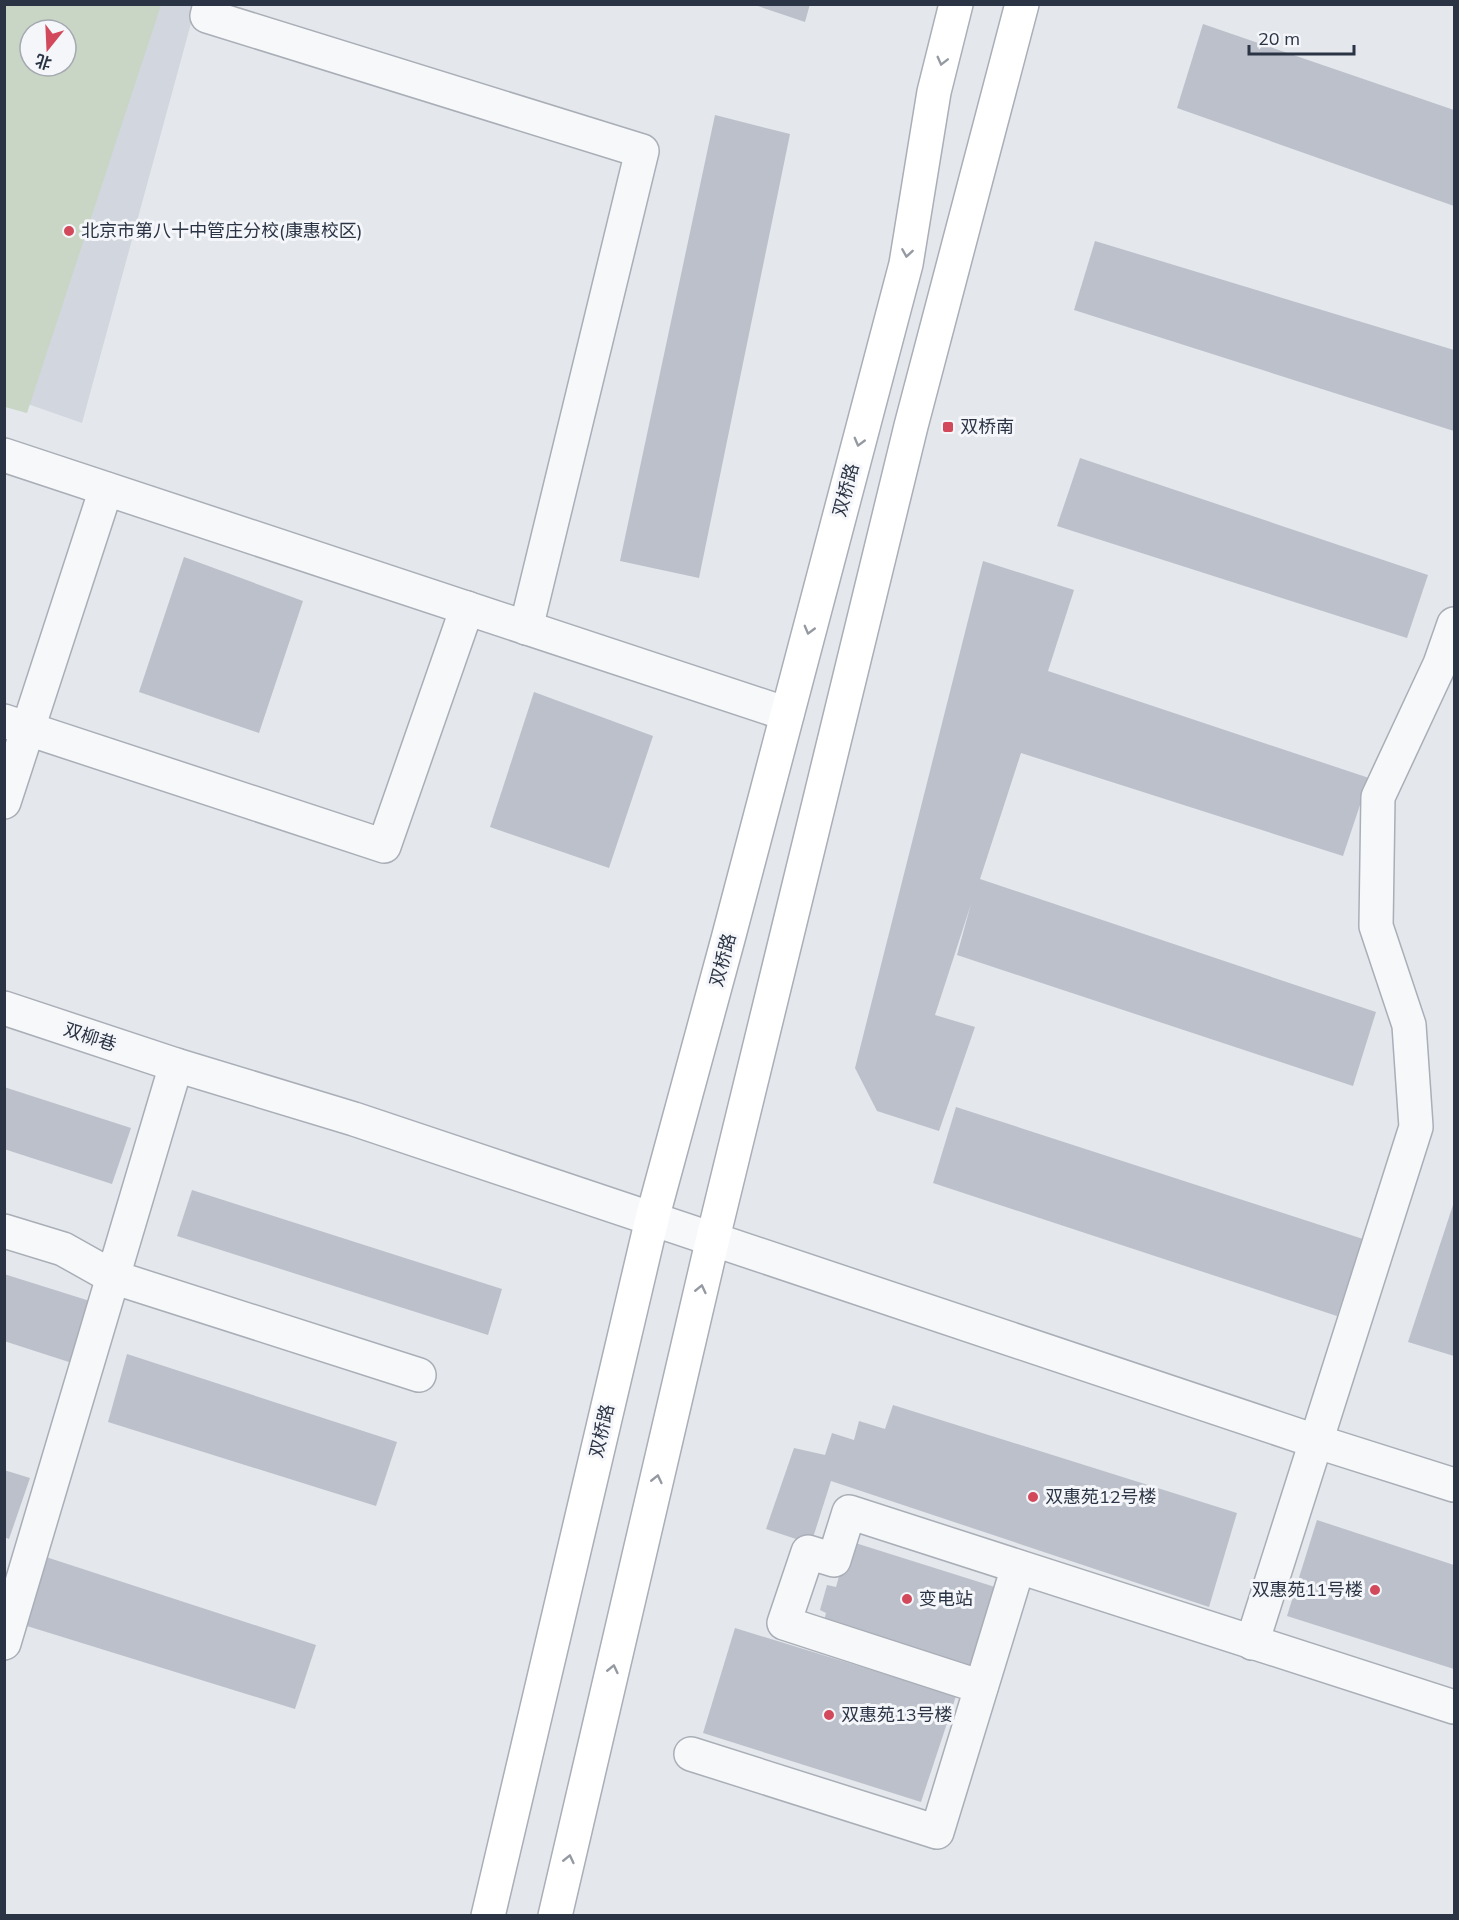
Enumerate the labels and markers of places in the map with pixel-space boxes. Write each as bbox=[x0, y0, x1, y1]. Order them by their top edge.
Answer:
place label: 北京市第八十中管庄分校(康惠校区) bbox=[81, 219, 362, 242]
marker: 北京市第八十中管庄分校(康惠校区) bbox=[62, 224, 76, 238]
place label: 双桥南 bbox=[960, 415, 1014, 438]
marker: 双桥南 bbox=[941, 420, 955, 434]
place label: 双惠苑12号楼 bbox=[1045, 1485, 1157, 1508]
marker: 双惠苑12号楼 bbox=[1026, 1490, 1040, 1504]
place label: 双惠苑11号楼 bbox=[1251, 1578, 1363, 1601]
marker: 双惠苑11号楼 bbox=[1368, 1583, 1382, 1597]
place label: 变电站 bbox=[919, 1587, 973, 1610]
marker: 变电站 bbox=[900, 1592, 914, 1606]
place label: 双惠苑13号楼 bbox=[841, 1703, 953, 1726]
marker: 双惠苑13号楼 bbox=[822, 1708, 836, 1722]

